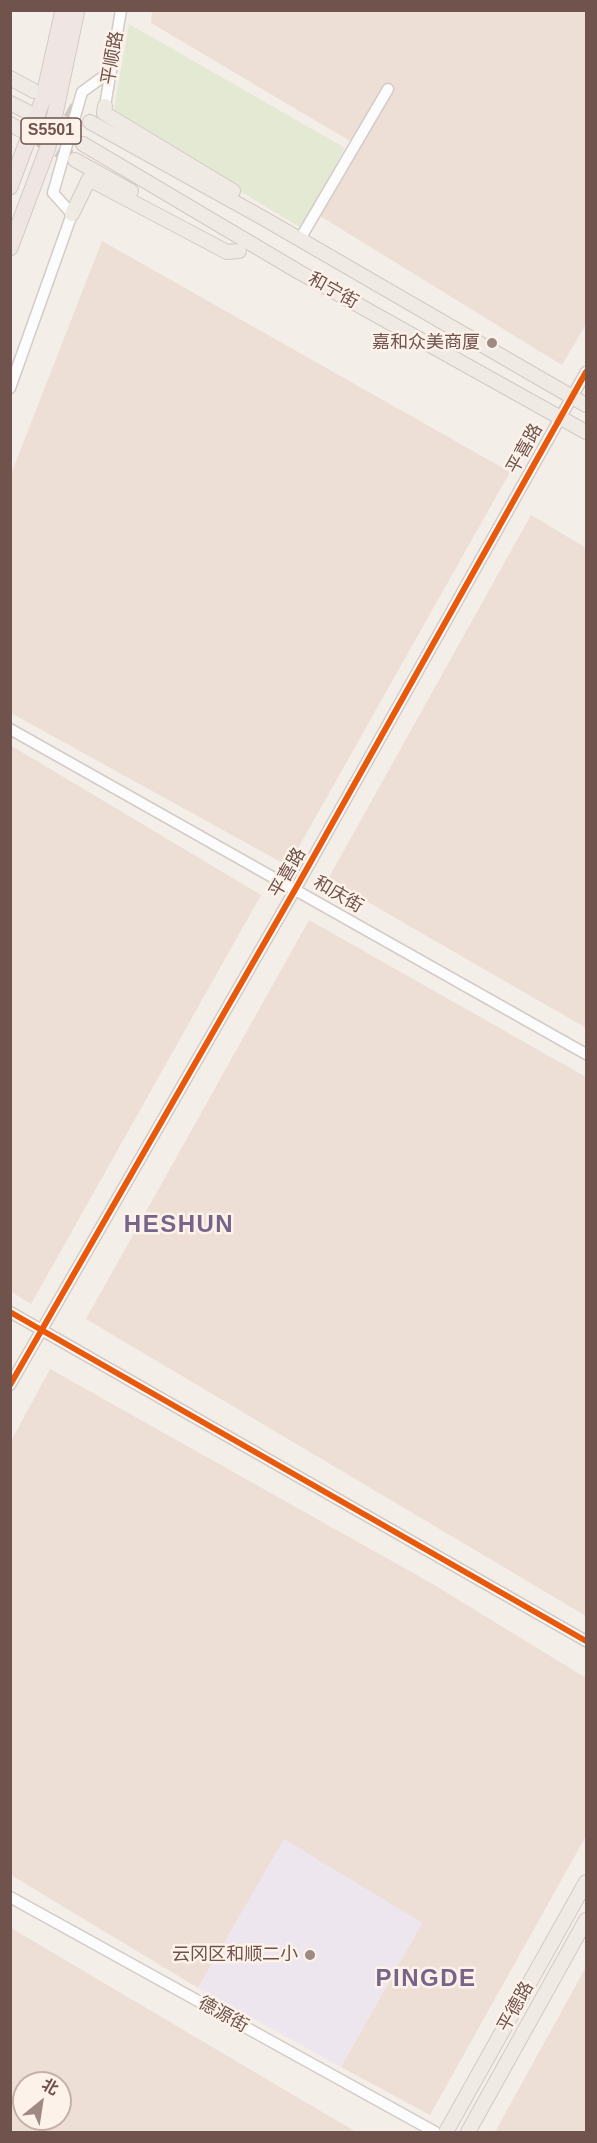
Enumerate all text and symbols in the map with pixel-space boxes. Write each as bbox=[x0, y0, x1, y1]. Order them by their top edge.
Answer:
street label: 平顺路 bbox=[98, 30, 128, 86]
road number: S5501 bbox=[21, 118, 81, 144]
street label: 和宁街 bbox=[304, 268, 362, 314]
place label: 嘉和众美商厦 bbox=[372, 332, 480, 354]
marker: 嘉和众美商厦 bbox=[485, 336, 499, 350]
street label: 平喜路 bbox=[502, 420, 548, 478]
street label: 平喜路 bbox=[265, 844, 311, 902]
street label: 和庆街 bbox=[309, 872, 367, 918]
district label: HESHUN bbox=[124, 1211, 234, 1239]
place label: 云冈区和顺二小 bbox=[172, 1944, 298, 1966]
marker: 云冈区和顺二小 bbox=[303, 1948, 317, 1962]
district label: PINGDE bbox=[375, 1965, 477, 1993]
street label: 平德路 bbox=[493, 1978, 539, 2036]
street label: 德源街 bbox=[194, 1992, 252, 2038]
north arrow bbox=[12, 2071, 72, 2131]
text: 北 bbox=[39, 2075, 61, 2098]

